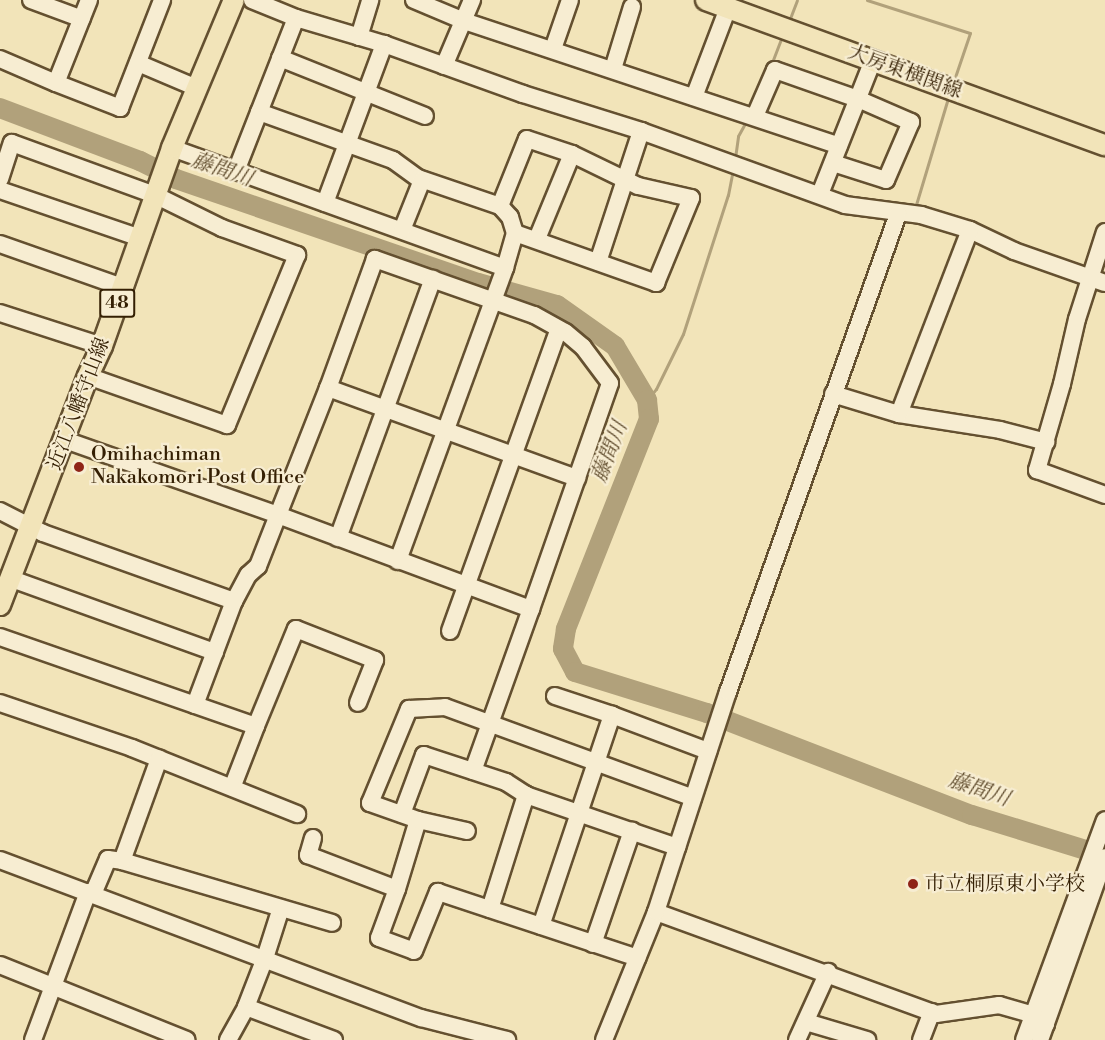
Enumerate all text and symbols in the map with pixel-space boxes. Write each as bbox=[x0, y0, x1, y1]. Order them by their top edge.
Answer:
street label: 大房東横関線 bbox=[845, 40, 965, 104]
water label: 藤間川 bbox=[188, 148, 256, 192]
road number: 48 bbox=[99, 288, 135, 318]
street label: 近江八幡守山線 bbox=[43, 334, 115, 474]
water label: 藤間川 bbox=[587, 418, 633, 486]
place label: Omihachiman Nakakomori Post Office bbox=[91, 443, 304, 490]
marker: Omihachiman Nakakomori Post Office bbox=[72, 460, 86, 474]
water label: 藤間川 bbox=[945, 768, 1013, 812]
place label: 市立桐原東小学校 bbox=[925, 872, 1085, 896]
marker: 市立桐原東小学校 bbox=[906, 877, 920, 891]

